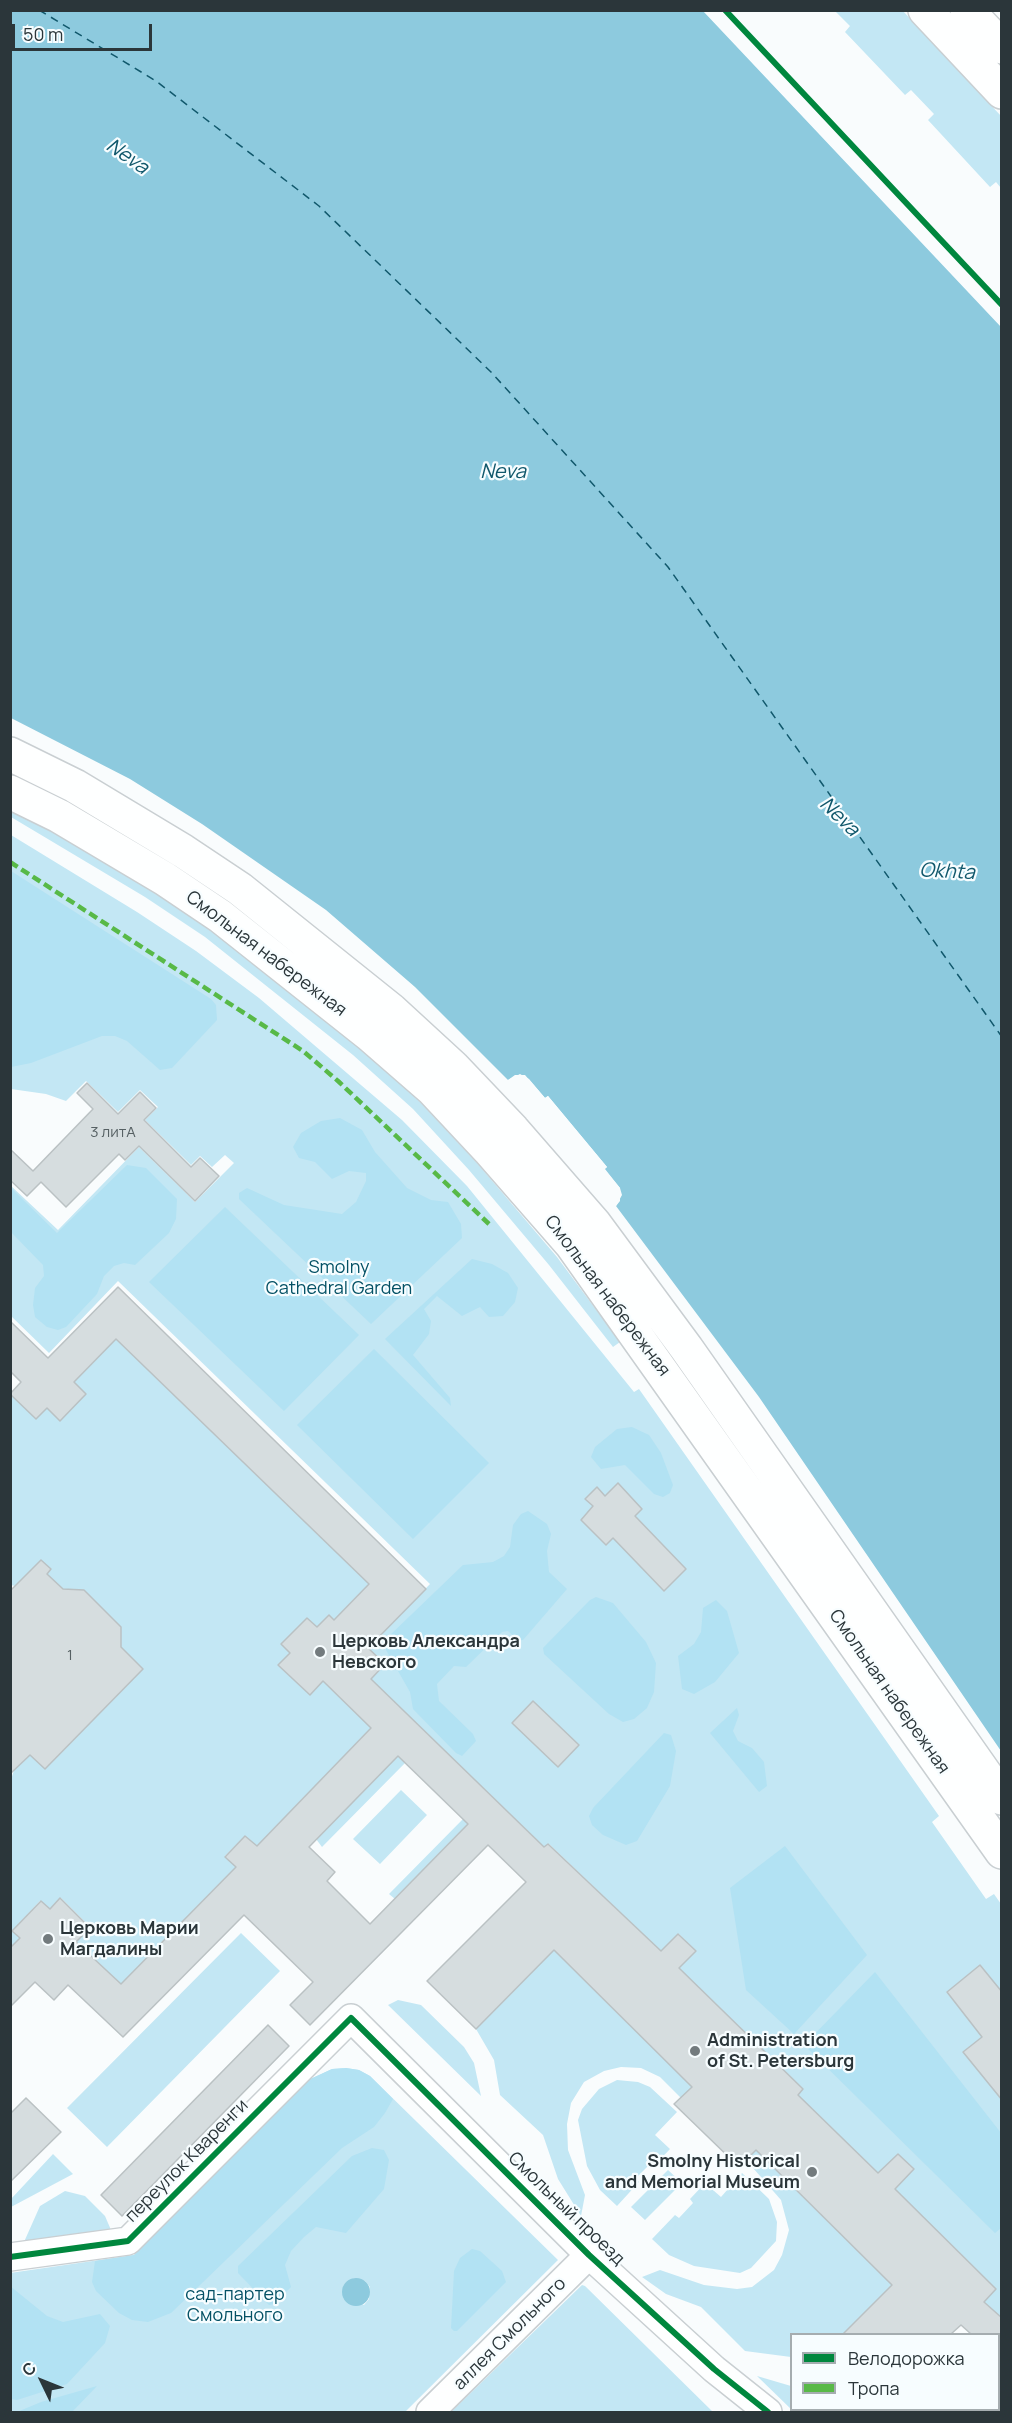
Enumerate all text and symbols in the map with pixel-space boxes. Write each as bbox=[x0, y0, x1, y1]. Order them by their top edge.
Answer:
scale bar bbox=[15, 12, 154, 50]
text: 50 m bbox=[23, 22, 63, 46]
water label: Neva bbox=[101, 134, 153, 180]
water label: Neva bbox=[480, 460, 526, 484]
water label: Neva bbox=[814, 793, 864, 841]
water label: Okhta bbox=[919, 859, 975, 885]
street label: Смольная набережная bbox=[181, 887, 351, 1021]
house number: 3 литА bbox=[90, 1124, 136, 1142]
street label: Смольная набережная bbox=[540, 1211, 674, 1381]
park label: Smolny Cathedral Garden bbox=[266, 1257, 412, 1300]
street label: Смольная набережная bbox=[824, 1606, 954, 1778]
place label: Церковь Александра Невского bbox=[332, 1631, 520, 1674]
marker: Церковь Александра Невского bbox=[313, 1645, 327, 1659]
house number: 1 bbox=[67, 1647, 73, 1665]
place label: Церковь Марии Магдалины bbox=[60, 1918, 199, 1960]
marker: Церковь Марии Магдалины bbox=[41, 1932, 55, 1946]
place label: Administration of St. Petersburg bbox=[707, 2030, 854, 2072]
marker: Administration of St. Petersburg bbox=[688, 2044, 702, 2058]
street label: переулок Кваренги bbox=[121, 2095, 253, 2227]
street label: Смольный проезд bbox=[503, 2148, 629, 2270]
place label: Smolny Historical and Memorial Museum bbox=[605, 2151, 800, 2194]
marker: Smolny Historical and Memorial Museum bbox=[805, 2165, 819, 2179]
street label: аллея Смольного bbox=[449, 2273, 571, 2395]
park label: сад-партер Смольного bbox=[185, 2284, 285, 2326]
legend bbox=[790, 2333, 1000, 2411]
text: Велодорожка bbox=[848, 2346, 965, 2370]
north arrow bbox=[12, 2351, 72, 2411]
text: С bbox=[17, 2357, 41, 2381]
text: Тропа bbox=[848, 2376, 899, 2400]

